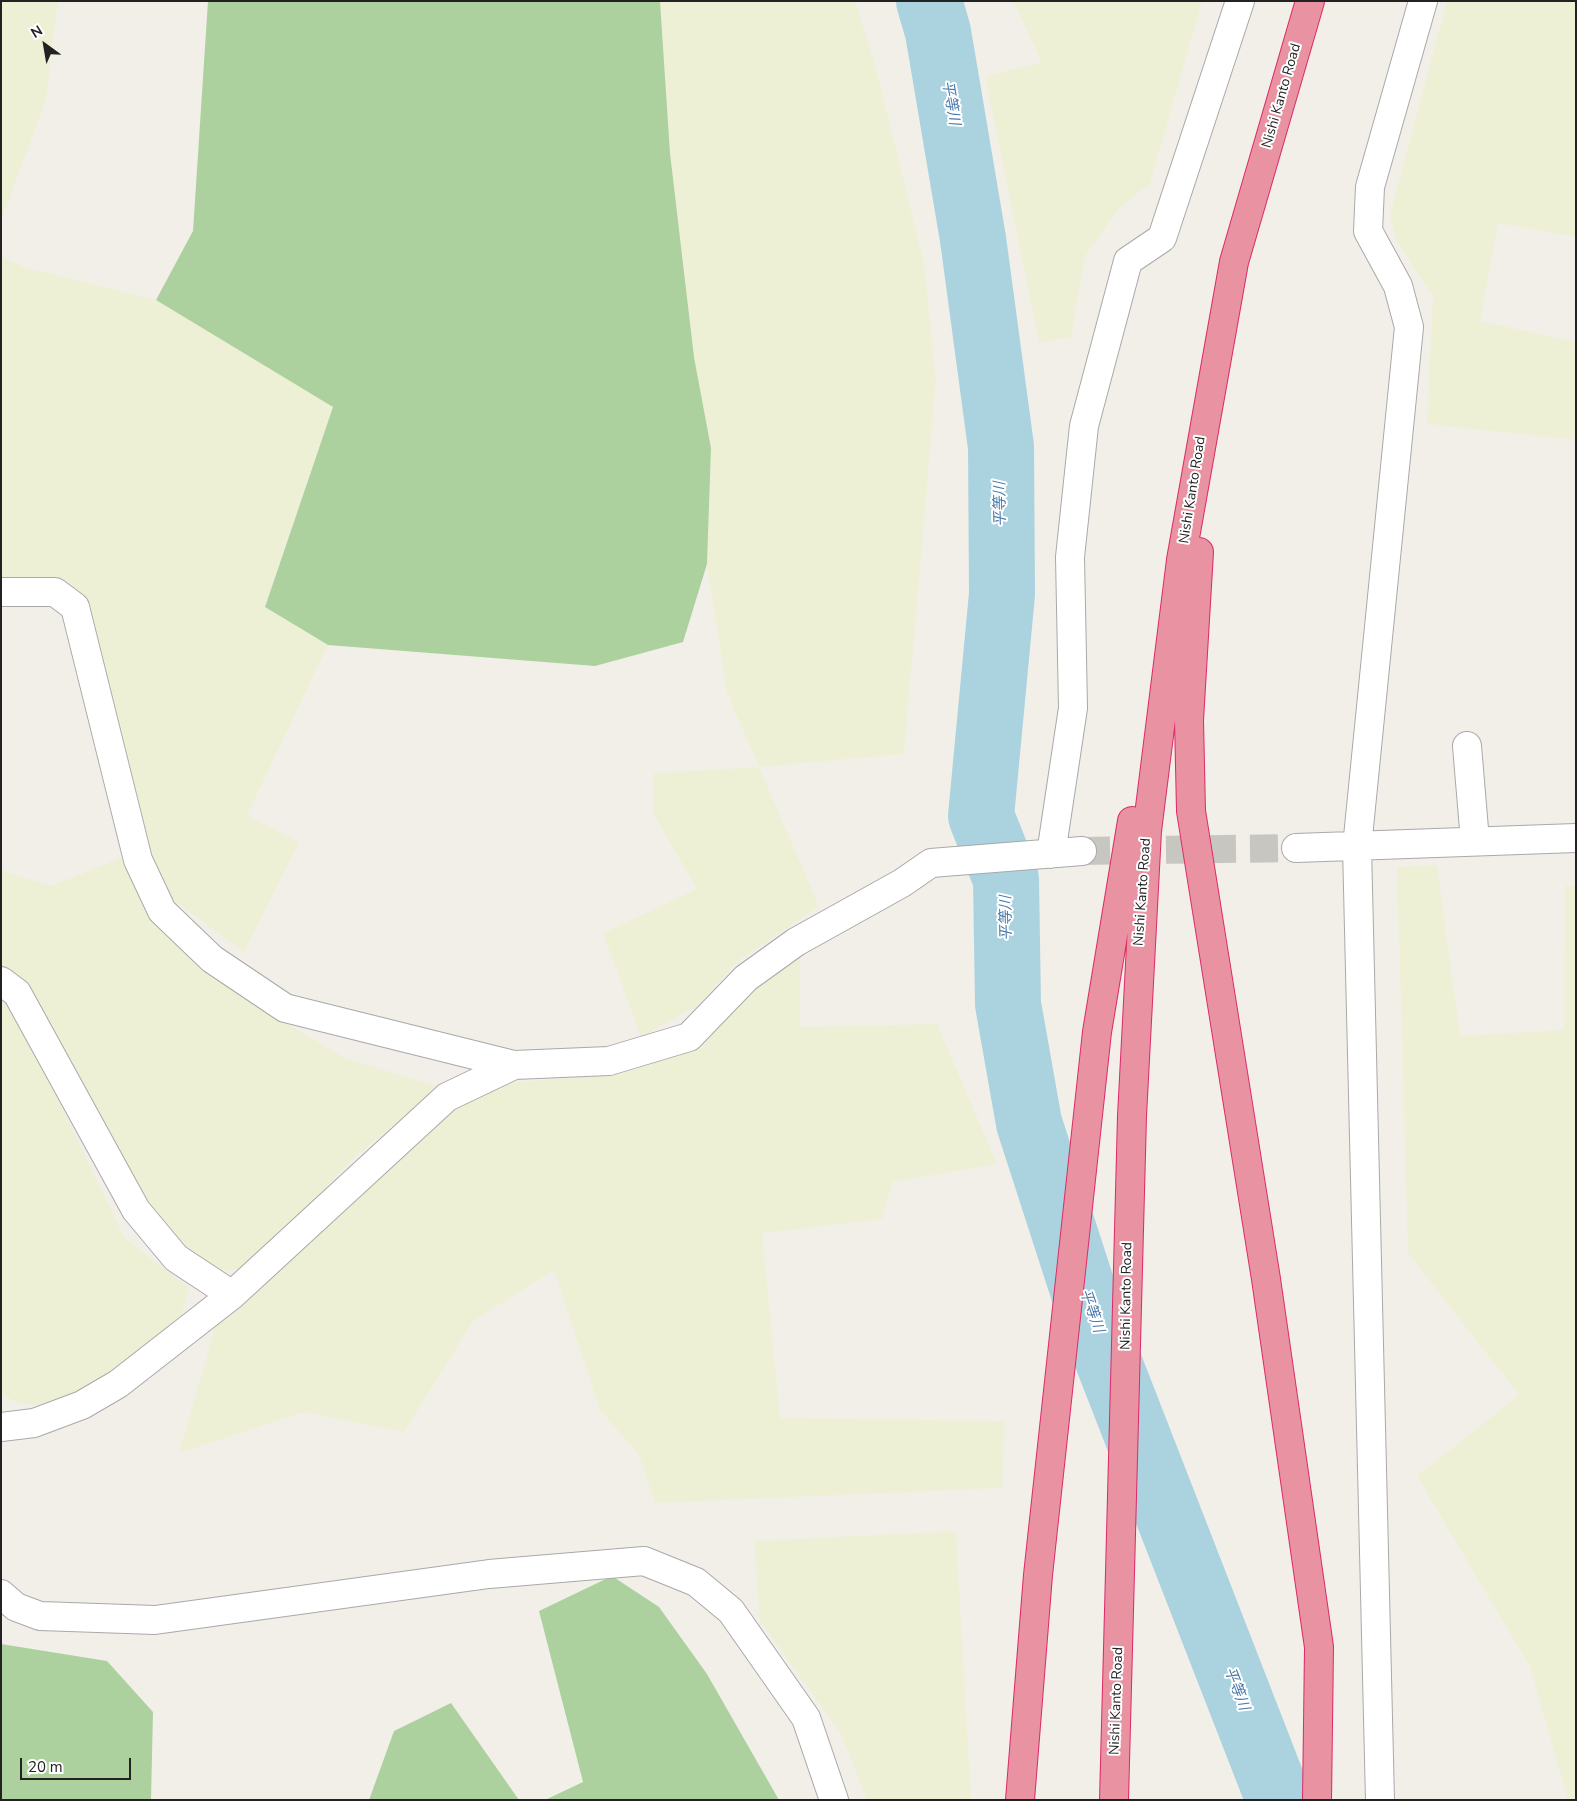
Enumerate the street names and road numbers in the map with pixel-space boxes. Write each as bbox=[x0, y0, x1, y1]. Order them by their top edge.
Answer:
street label: Nishi Kanto Road bbox=[1259, 42, 1305, 150]
street label: Nishi Kanto Road bbox=[1176, 435, 1210, 545]
street label: Nishi Kanto Road bbox=[1131, 838, 1155, 946]
street label: Nishi Kanto Road bbox=[1118, 1242, 1136, 1350]
street label: Nishi Kanto Road bbox=[1107, 1647, 1127, 1755]

